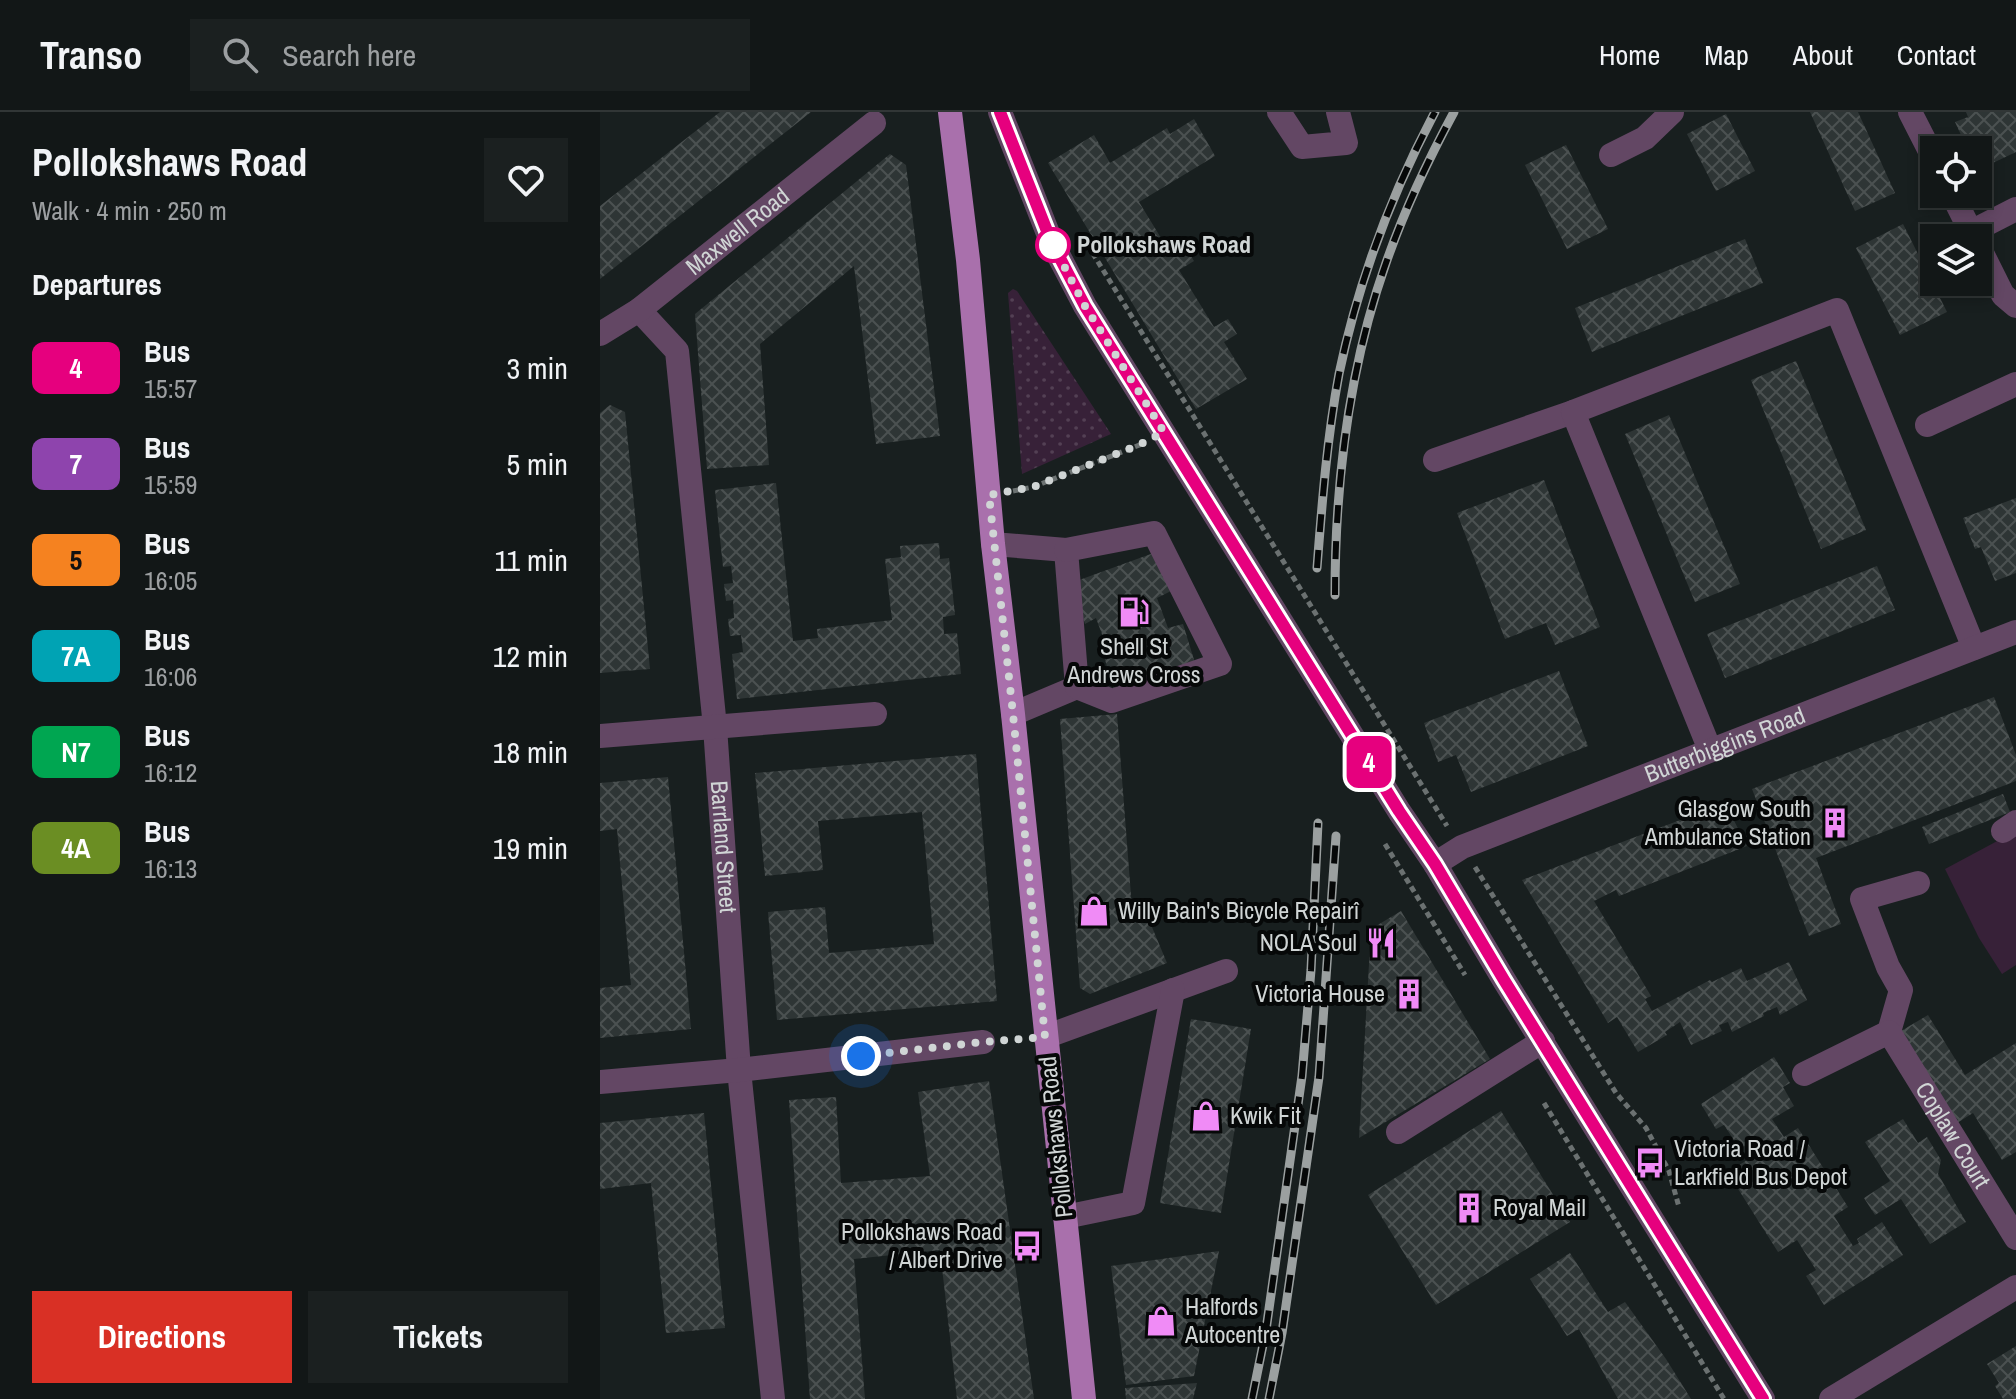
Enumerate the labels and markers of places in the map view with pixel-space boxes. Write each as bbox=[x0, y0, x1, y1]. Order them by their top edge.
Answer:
marker: Pollokshaws Road bbox=[1036, 228, 1070, 262]
place label: Pollokshaws Road bbox=[1077, 228, 1251, 260]
fuel station icon: Shell St Andrews Cross bbox=[1117, 595, 1151, 629]
place label: Shell St Andrews Cross bbox=[1066, 630, 1201, 690]
place label: Glasgow South Ambulance Station bbox=[1644, 792, 1811, 852]
building icon: Glasgow South Ambulance Station bbox=[1818, 806, 1852, 840]
shop icon: Willy Bain's Bicycle Repairî bbox=[1077, 894, 1111, 928]
place label: Willy Bain's Bicycle Repairî bbox=[1118, 894, 1360, 926]
place label: NOLA Soul bbox=[1260, 926, 1357, 958]
restaurant icon: NOLA Soul bbox=[1364, 926, 1398, 960]
place label: Victoria House bbox=[1255, 977, 1385, 1009]
building icon: Victoria House bbox=[1392, 977, 1426, 1011]
shop icon: Kwik Fit bbox=[1189, 1099, 1223, 1133]
place label: Kwik Fit bbox=[1230, 1099, 1302, 1131]
place label: Victoria Road / Larkfield Bus Depot bbox=[1674, 1132, 1847, 1192]
bus stop icon: Victoria Road / Larkfield Bus Depot bbox=[1633, 1146, 1667, 1180]
building icon: Royal Mail bbox=[1452, 1191, 1486, 1225]
place label: Royal Mail bbox=[1493, 1191, 1586, 1223]
place label: Pollokshaws Road / Albert Drive bbox=[841, 1215, 1003, 1275]
bus stop icon: Pollokshaws Road / Albert Drive bbox=[1010, 1229, 1044, 1263]
place label: Halfords Autocentre bbox=[1184, 1290, 1280, 1350]
shop icon: Halfords Autocentre bbox=[1144, 1304, 1178, 1338]

